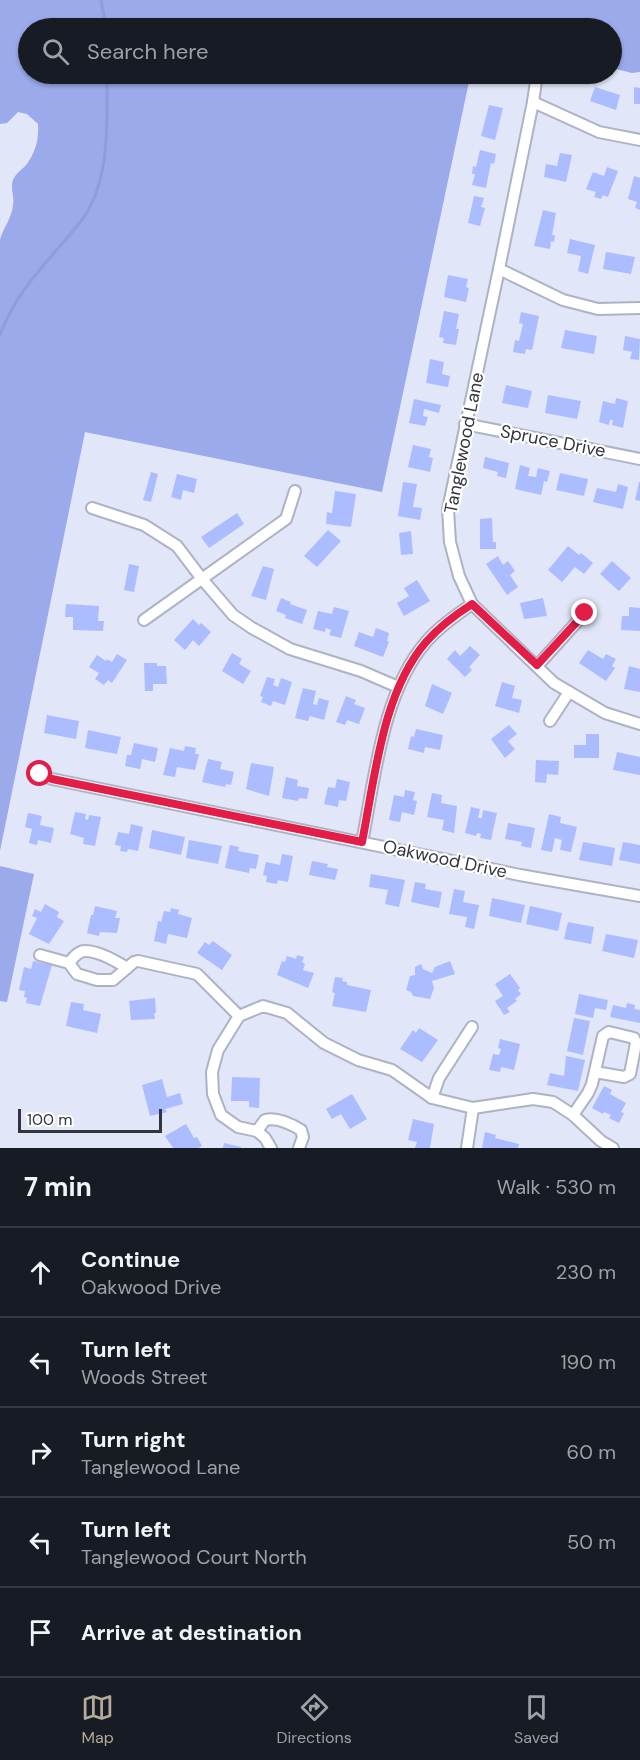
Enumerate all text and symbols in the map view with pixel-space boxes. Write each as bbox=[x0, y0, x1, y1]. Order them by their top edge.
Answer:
search box bbox=[18, 18, 622, 84]
icon: search bbox=[39, 35, 72, 68]
text: Search here bbox=[87, 37, 208, 66]
street label: Tanglewood Lane bbox=[439, 370, 489, 516]
street label: Spruce Drive bbox=[498, 419, 608, 463]
route end bbox=[571, 599, 597, 625]
route start bbox=[26, 760, 52, 786]
street label: Oakwood Drive bbox=[381, 834, 509, 884]
scale bar bbox=[18, 1106, 162, 1134]
text: 100 m bbox=[27, 1109, 72, 1130]
text: 7 min bbox=[24, 1170, 92, 1204]
text: Walk · 530 m bbox=[497, 1174, 616, 1200]
text: Continue bbox=[81, 1245, 180, 1274]
icon: ahead bbox=[24, 1256, 57, 1289]
text: 230 m bbox=[556, 1259, 616, 1285]
text: Oakwood Drive bbox=[81, 1274, 221, 1300]
text: Turn left bbox=[81, 1335, 171, 1364]
icon: left bbox=[24, 1346, 57, 1379]
text: 190 m bbox=[560, 1349, 616, 1375]
text: Woods Street bbox=[81, 1364, 208, 1390]
text: Turn right bbox=[81, 1425, 186, 1454]
icon: right bbox=[24, 1436, 57, 1469]
text: 60 m bbox=[567, 1439, 616, 1465]
text: Tanglewood Lane bbox=[81, 1454, 240, 1480]
text: Turn left bbox=[81, 1515, 171, 1544]
icon: left bbox=[24, 1526, 57, 1559]
text: 50 m bbox=[567, 1529, 616, 1555]
text: Tanglewood Court North bbox=[81, 1544, 307, 1570]
icon: arrive bbox=[24, 1616, 57, 1649]
text: Arrive at destination bbox=[81, 1618, 302, 1647]
tab: Map bbox=[81, 1691, 114, 1748]
tab: Directions bbox=[276, 1691, 352, 1748]
tab: Saved bbox=[514, 1691, 559, 1748]

